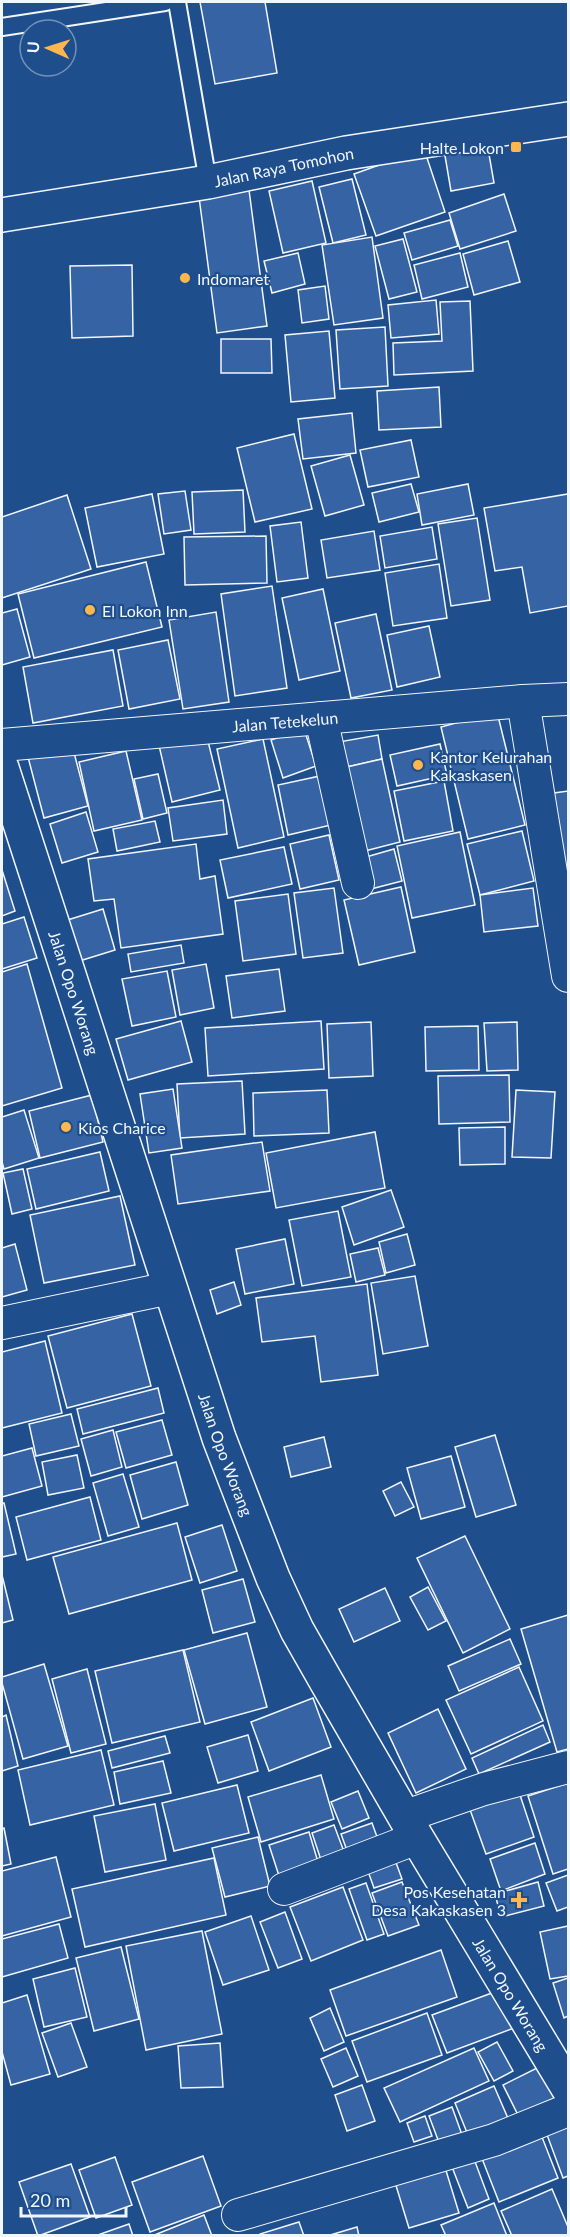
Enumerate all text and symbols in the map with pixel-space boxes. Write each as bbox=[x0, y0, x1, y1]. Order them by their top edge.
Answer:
north arrow bbox=[18, 18, 78, 78]
text: U bbox=[23, 41, 42, 54]
place label: Halte Lokon bbox=[420, 138, 504, 157]
marker: Halte Lokon bbox=[509, 140, 523, 154]
street label: Jalan Raya Tomohon bbox=[212, 142, 355, 190]
place label: Indomaret bbox=[197, 269, 269, 288]
marker: Indomaret bbox=[178, 271, 192, 285]
place label: El Lokon Inn bbox=[102, 601, 188, 620]
marker: El Lokon Inn bbox=[83, 603, 97, 617]
street label: Jalan Tetekelun bbox=[231, 707, 339, 735]
place label: Kantor Kelurahan Kakaskasen bbox=[430, 747, 552, 784]
marker: Kantor Kelurahan Kakaskasen bbox=[411, 758, 425, 772]
street label: Jalan Opo Worang bbox=[46, 928, 104, 1057]
place label: Kios Charice bbox=[78, 1118, 166, 1137]
marker: Kios Charice bbox=[59, 1120, 73, 1134]
street label: Jalan Opo Worang bbox=[195, 1390, 258, 1518]
place label: Pos Kesehatan Desa Kakaskasen 3 bbox=[371, 1882, 506, 1919]
marker: Pos Kesehatan Desa Kakaskasen 3 bbox=[510, 1891, 528, 1909]
street label: Jalan Opo Worang bbox=[470, 1934, 553, 2054]
scale bar bbox=[21, 2180, 126, 2218]
text: 20 m bbox=[30, 2189, 70, 2211]

